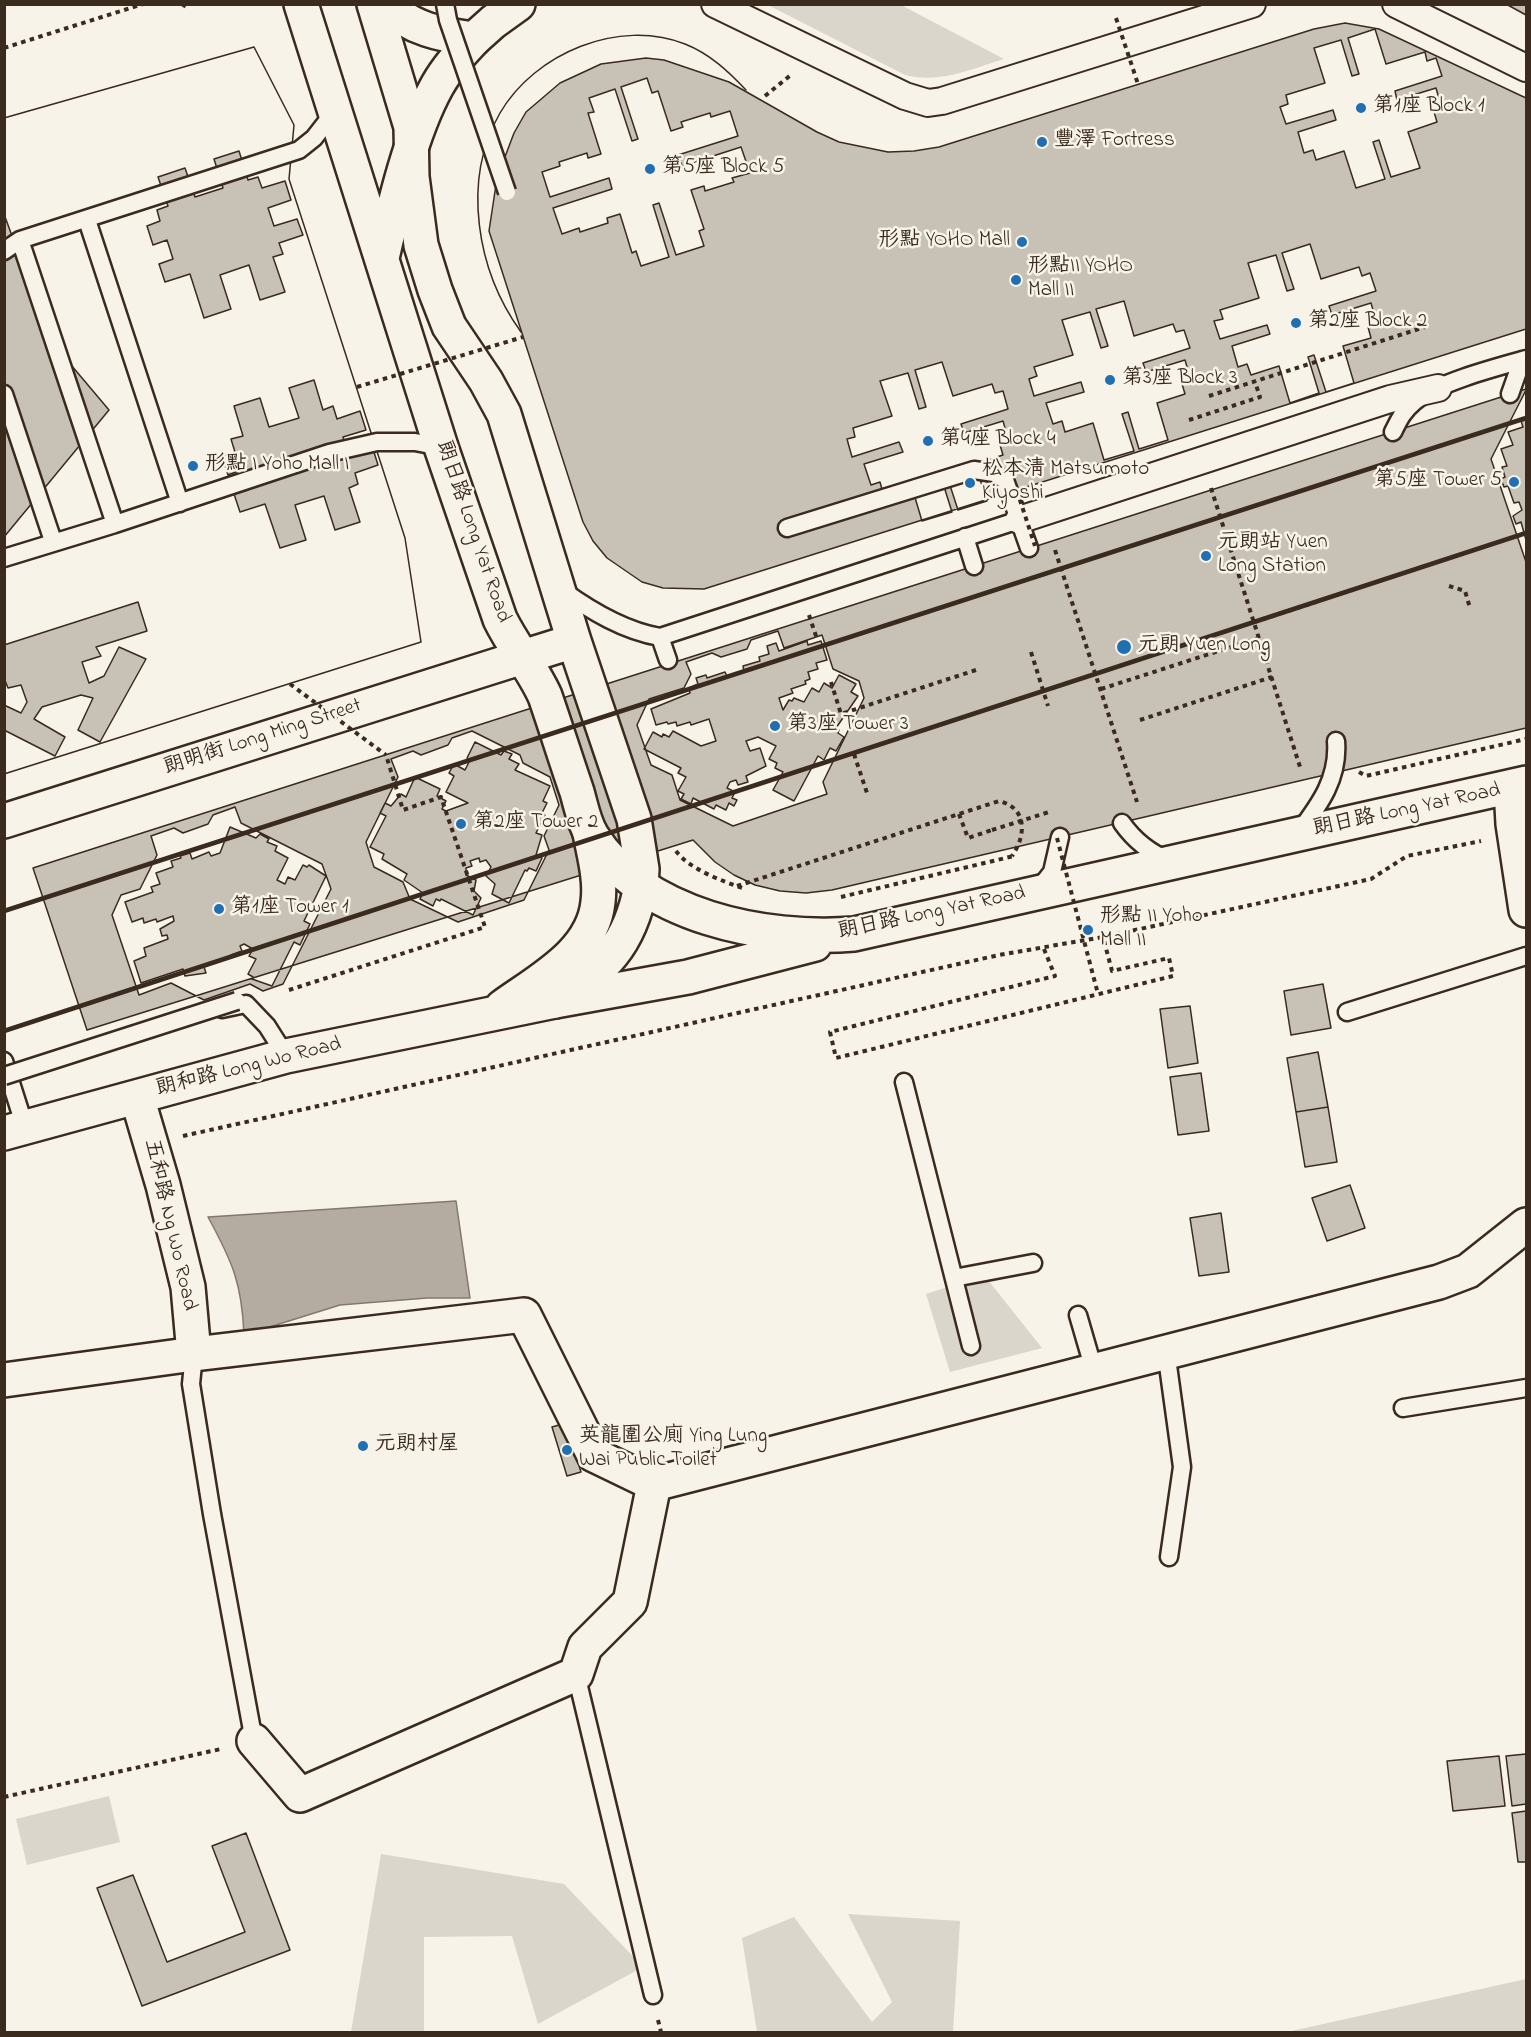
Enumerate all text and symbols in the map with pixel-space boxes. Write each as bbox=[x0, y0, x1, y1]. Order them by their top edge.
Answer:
place label: 第1座 Block 1 bbox=[1373, 95, 1485, 121]
marker: 第1座 Block 1 bbox=[1354, 101, 1368, 115]
place label: 豐澤 Fortress bbox=[1054, 129, 1175, 155]
marker: 豐澤 Fortress bbox=[1035, 135, 1049, 149]
place label: 第5座 Block 5 bbox=[662, 156, 784, 182]
marker: 第5座 Block 5 bbox=[643, 162, 657, 176]
place label: 形點 YOHO Mall bbox=[878, 229, 1010, 255]
marker: 形點 YOHO Mall bbox=[1015, 235, 1029, 249]
place label: 形點II YOHO Mall II bbox=[1028, 255, 1133, 305]
marker: 形點II YOHO Mall II bbox=[1009, 273, 1023, 287]
place label: 第2座 Block 2 bbox=[1308, 310, 1427, 336]
marker: 第2座 Block 2 bbox=[1289, 316, 1303, 330]
place label: 第3座 Block 3 bbox=[1122, 367, 1238, 393]
marker: 第3座 Block 3 bbox=[1103, 373, 1117, 387]
place label: 第4座 Block 4 bbox=[940, 428, 1056, 454]
marker: 第4座 Block 4 bbox=[921, 434, 935, 448]
street label: 朗日路 Long Yat Road bbox=[429, 438, 515, 626]
place label: 形點 I Yoho Mall I bbox=[205, 453, 349, 479]
place label: 松本清 Matsumoto Kiyoshi bbox=[982, 458, 1149, 508]
marker: 形點 I Yoho Mall I bbox=[186, 459, 200, 473]
place label: 第5座 Tower 5 bbox=[1374, 469, 1502, 495]
marker: 第5座 Tower 5 bbox=[1507, 475, 1521, 489]
marker: 松本清 Matsumoto Kiyoshi bbox=[963, 476, 977, 490]
place label: 元朗站 Yuen Long Station bbox=[1218, 531, 1328, 581]
marker: 元朗站 Yuen Long Station bbox=[1199, 549, 1213, 563]
place label: 元朗 Yuen Long bbox=[1138, 634, 1270, 660]
marker: 元朗 Yuen Long bbox=[1115, 638, 1133, 656]
street label: 朗明街 Long Ming Street bbox=[161, 694, 365, 782]
place label: 第3座 Tower 3 bbox=[787, 713, 909, 739]
marker: 第3座 Tower 3 bbox=[768, 719, 782, 733]
street label: 朗日路 Long Yat Road bbox=[1311, 779, 1503, 843]
place label: 第2座 Tower 2 bbox=[473, 811, 598, 837]
marker: 第2座 Tower 2 bbox=[454, 817, 468, 831]
street label: 朗日路 Long Yat Road bbox=[836, 882, 1028, 946]
place label: 第1座 Tower 1 bbox=[231, 896, 349, 922]
marker: 第1座 Tower 1 bbox=[212, 902, 226, 916]
place label: 形點 II Yoho Mall II bbox=[1100, 905, 1203, 955]
marker: 形點 II Yoho Mall II bbox=[1081, 923, 1095, 937]
street label: 朗和路 Long Wo Road bbox=[154, 1033, 344, 1103]
street label: 五和路 Ng Wo Road bbox=[137, 1137, 201, 1313]
place label: 英龍圍公廁 Ying Lung Wai Public Toilet bbox=[579, 1425, 767, 1475]
place label: 元朗村屋 bbox=[375, 1433, 459, 1459]
marker: 元朗村屋 bbox=[356, 1439, 370, 1453]
marker: 英龍圍公廁 Ying Lung Wai Public Toilet bbox=[560, 1443, 574, 1457]

